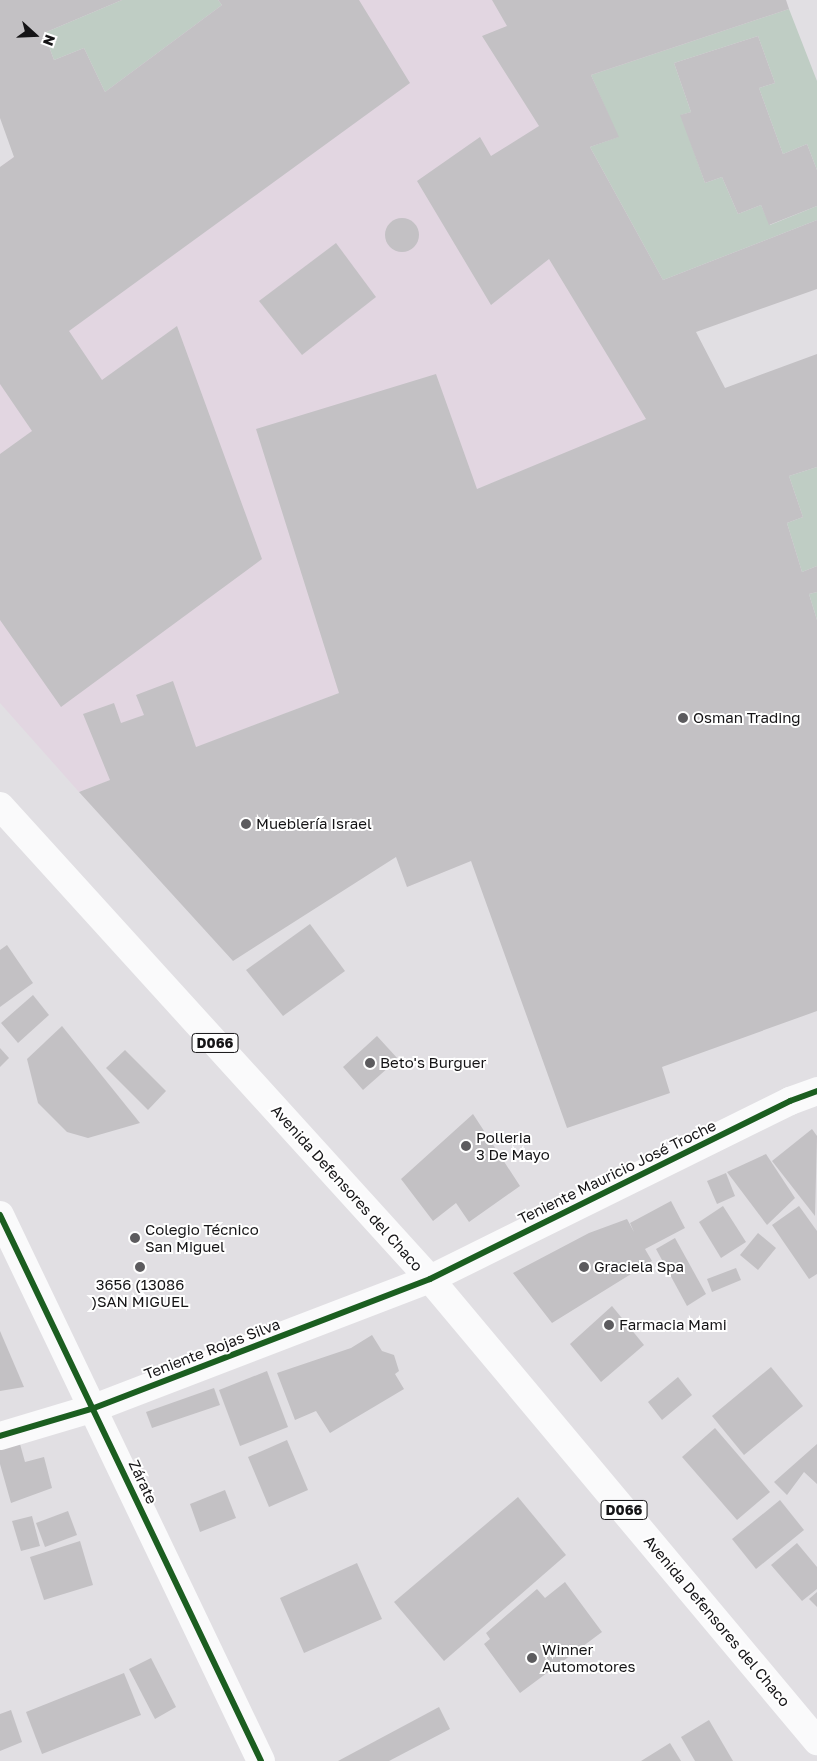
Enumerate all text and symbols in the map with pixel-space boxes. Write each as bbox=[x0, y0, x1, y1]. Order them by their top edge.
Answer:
north arrow bbox=[10, 10, 60, 60]
text: N bbox=[40, 32, 59, 48]
place label: Osman Trading bbox=[693, 709, 801, 727]
marker: Osman Trading bbox=[677, 712, 689, 724]
place label: Mueblería Israel bbox=[256, 815, 372, 833]
marker: Mueblería Israel bbox=[240, 818, 252, 830]
road number: D066 bbox=[191, 1032, 239, 1054]
place label: Beto's Burguer bbox=[380, 1054, 486, 1072]
marker: Beto's Burguer bbox=[364, 1057, 376, 1069]
street label: Avenida Defensores del Chaco bbox=[268, 1101, 426, 1275]
street label: Teniente Mauricio José Troche bbox=[515, 1116, 719, 1228]
place label: Polleria 3 De Mayo bbox=[476, 1128, 550, 1163]
marker: Polleria 3 De Mayo bbox=[460, 1140, 472, 1152]
place label: Colegio Técnico San Miguel bbox=[145, 1220, 259, 1255]
marker: Colegio Técnico San Miguel bbox=[129, 1232, 141, 1244]
place label: Graciela Spa bbox=[594, 1258, 684, 1276]
marker: 3656 (13086 )SAN MIGUEL bbox=[134, 1261, 146, 1273]
marker: Graciela Spa bbox=[578, 1261, 590, 1273]
place label: 3656 (13086 )SAN MIGUEL bbox=[91, 1275, 189, 1310]
street label: Teniente Rojas Silva bbox=[142, 1315, 282, 1383]
place label: Farmacia Mami bbox=[619, 1316, 727, 1334]
marker: Farmacia Mami bbox=[603, 1319, 615, 1331]
street label: Zárate bbox=[125, 1457, 161, 1507]
road number: D066 bbox=[600, 1498, 648, 1522]
street label: Avenida Defensores del Chaco bbox=[640, 1532, 794, 1710]
place label: Winner Automotores bbox=[542, 1640, 635, 1675]
marker: Winner Automotores bbox=[526, 1652, 538, 1664]

